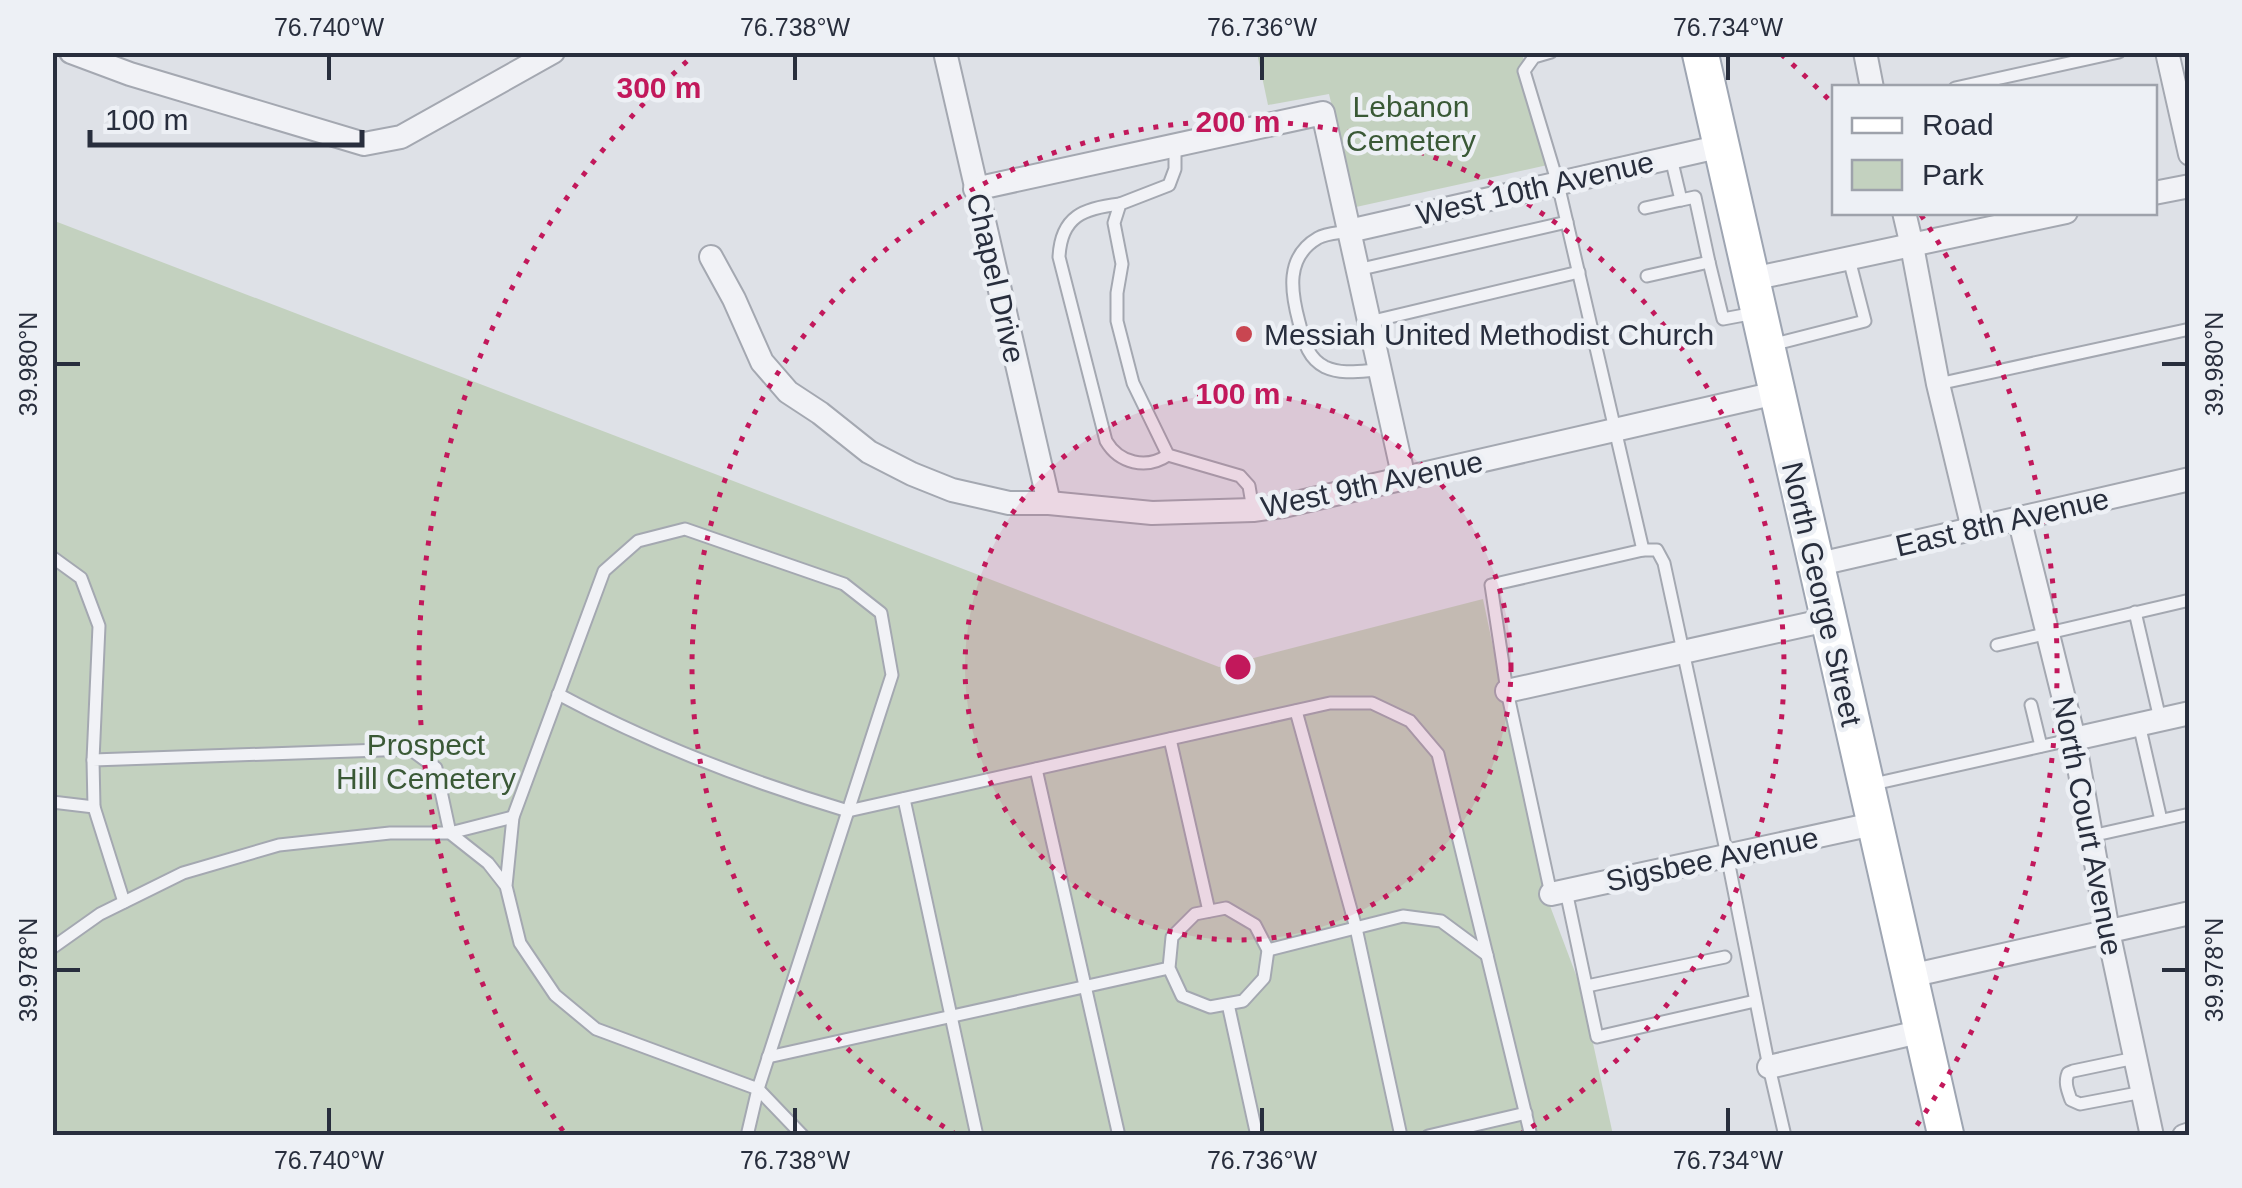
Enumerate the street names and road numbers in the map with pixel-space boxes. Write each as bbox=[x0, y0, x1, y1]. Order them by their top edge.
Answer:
street label: West 10th Avenue bbox=[1413, 145, 1657, 231]
street label: Chapel Drive bbox=[960, 190, 1032, 366]
street label: West 9th Avenue bbox=[1258, 444, 1486, 524]
street label: North George Street bbox=[1776, 459, 1869, 730]
street label: East 8th Avenue bbox=[1892, 481, 2112, 563]
street label: North Court Avenue bbox=[2047, 694, 2129, 958]
street label: Sigsbee Avenue bbox=[1603, 820, 1821, 898]

